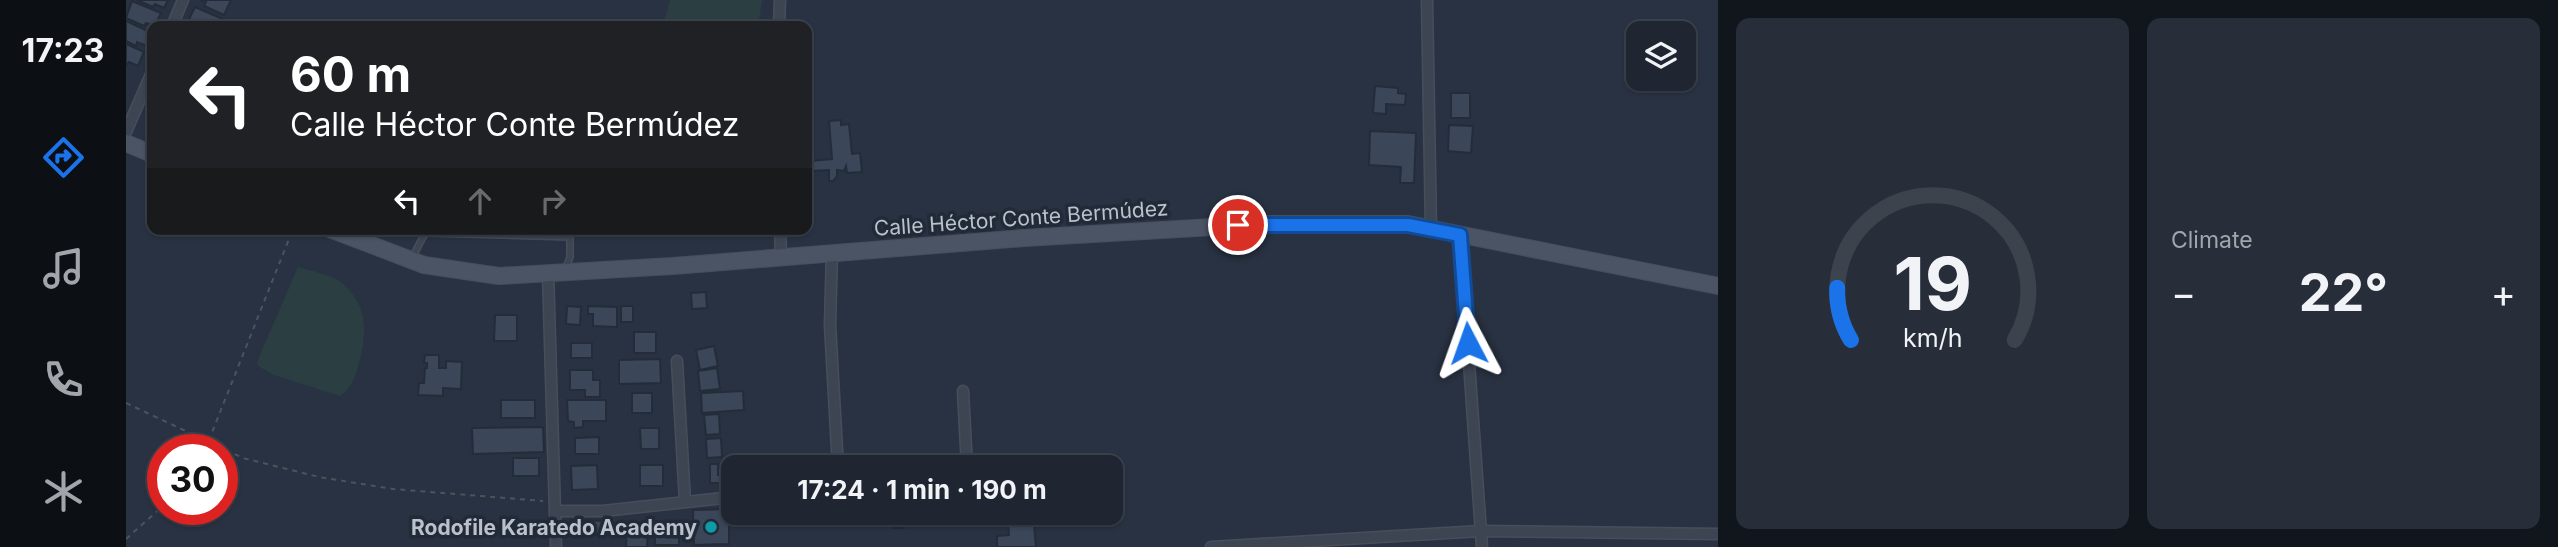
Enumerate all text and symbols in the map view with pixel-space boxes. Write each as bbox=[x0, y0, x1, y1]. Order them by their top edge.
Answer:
map controls bbox=[1626, 21, 1696, 91]
button: layers bbox=[1626, 21, 1696, 91]
text: 17:23 bbox=[22, 31, 104, 70]
text: 60 m bbox=[290, 45, 411, 104]
icon: left bbox=[175, 49, 266, 140]
text: Calle Héctor Conte Bermúdez bbox=[290, 105, 739, 144]
icon: directions bbox=[39, 133, 88, 182]
icon: left bbox=[388, 182, 426, 220]
icon: ahead bbox=[461, 182, 499, 220]
icon: right bbox=[534, 182, 572, 220]
street label: Calle Héctor Conte Bermúdez bbox=[873, 195, 1169, 241]
pin bbox=[1208, 195, 1268, 255]
icon: arrive bbox=[1219, 206, 1257, 244]
text: Climate bbox=[2171, 226, 2253, 254]
text: 19 bbox=[1893, 239, 1972, 328]
icon: music bbox=[39, 244, 88, 293]
text: 22° bbox=[2299, 261, 2388, 324]
text: − bbox=[2171, 270, 2196, 316]
text: + bbox=[2491, 270, 2516, 316]
position arrow bbox=[1431, 306, 1505, 380]
text: km/h bbox=[1903, 322, 1962, 352]
icon: phone bbox=[39, 355, 88, 404]
speed limit sign: 30 bbox=[147, 434, 238, 525]
icon: climate bbox=[39, 467, 88, 516]
text: 17:24 · 1 min · 190 m bbox=[797, 474, 1047, 505]
place label: Rodofile Karatedo Academy bbox=[411, 515, 697, 540]
marker: Rodofile Karatedo Academy bbox=[703, 519, 719, 535]

